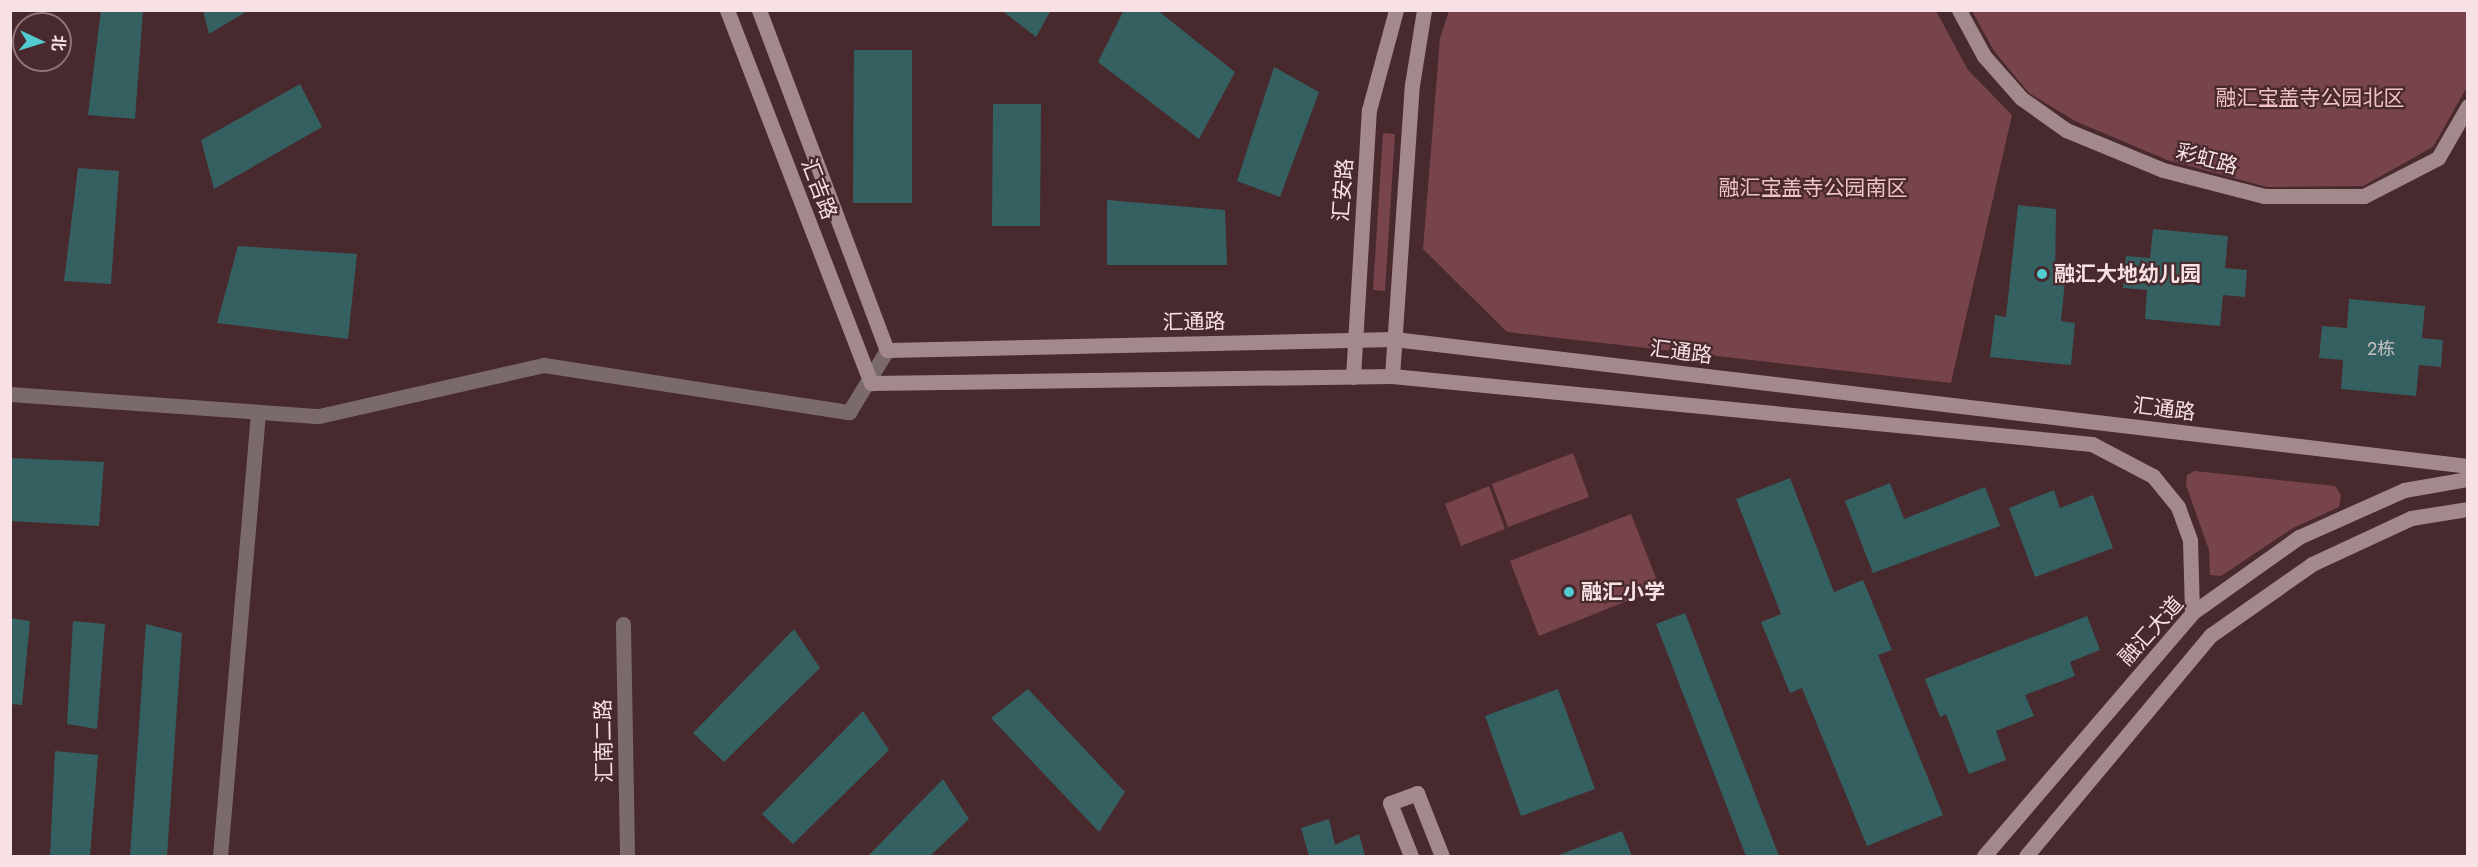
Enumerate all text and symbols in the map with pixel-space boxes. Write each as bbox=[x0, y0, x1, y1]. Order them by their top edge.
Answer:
north arrow bbox=[12, 12, 72, 72]
text: 北 bbox=[46, 34, 70, 52]
park label: 融汇宝盖寺公园北区 bbox=[2216, 85, 2404, 111]
street label: 彩虹路 bbox=[2173, 139, 2241, 179]
street label: 汇吉路 bbox=[796, 155, 842, 223]
street label: 汇安路 bbox=[1328, 158, 1358, 222]
park label: 融汇宝盖寺公园南区 bbox=[1719, 175, 1907, 201]
place label: 融汇大地幼儿园 bbox=[2054, 261, 2201, 287]
marker: 融汇大地幼儿园 bbox=[2035, 267, 2049, 281]
street label: 汇通路 bbox=[1162, 309, 1226, 335]
street label: 汇通路 bbox=[1648, 336, 1714, 368]
house number: 2栋 bbox=[2367, 338, 2395, 360]
street label: 汇通路 bbox=[2131, 393, 2197, 425]
place label: 融汇小学 bbox=[1581, 579, 1665, 605]
marker: 融汇小学 bbox=[1562, 585, 1576, 599]
street label: 融汇大道 bbox=[2114, 591, 2188, 671]
street label: 汇南二路 bbox=[591, 699, 617, 783]

